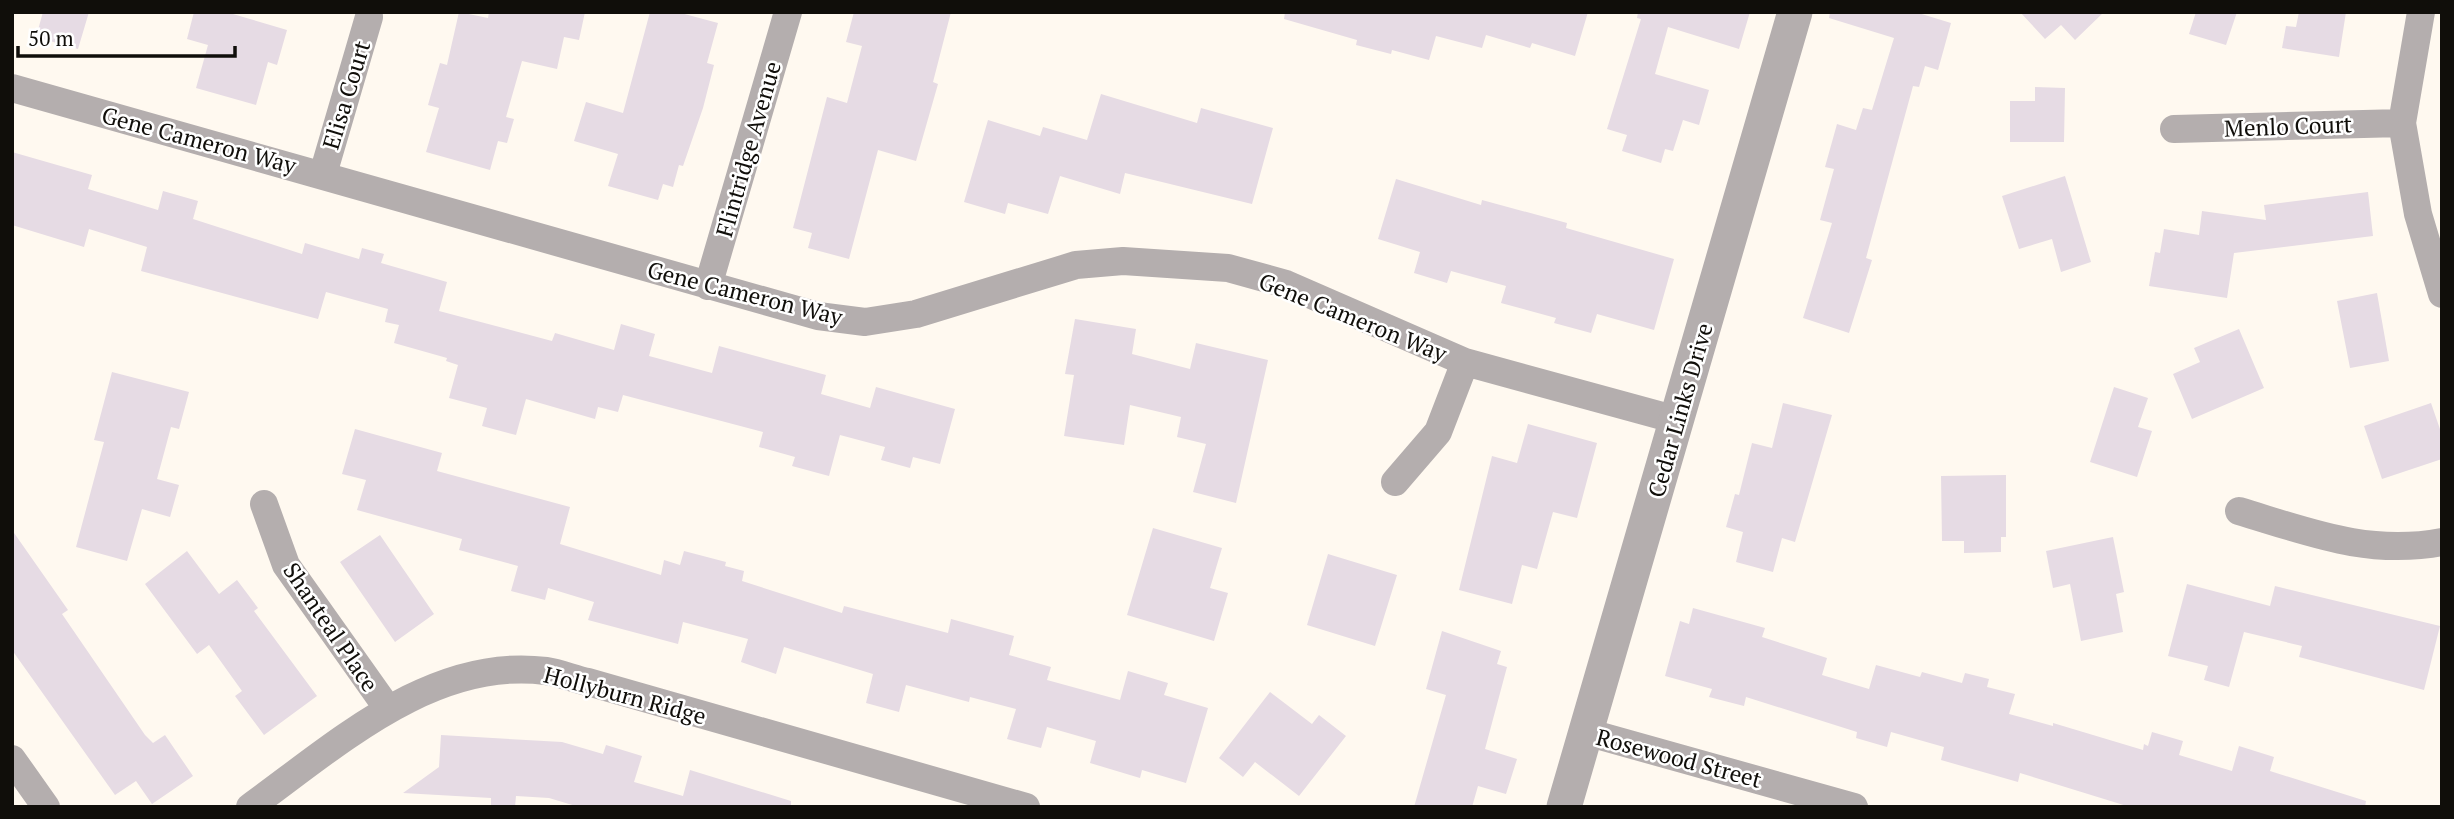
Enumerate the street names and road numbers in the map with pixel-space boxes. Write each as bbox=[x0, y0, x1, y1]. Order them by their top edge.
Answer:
street label: Elisa Court bbox=[315, 37, 377, 153]
street label: Flintridge Avenue bbox=[708, 58, 788, 240]
street label: Gene Cameron Way bbox=[98, 99, 300, 181]
street label: Menlo Court bbox=[2224, 108, 2353, 144]
street label: Gene Cameron Way bbox=[644, 254, 846, 332]
street label: Gene Cameron Way bbox=[1254, 265, 1452, 369]
street label: Cedar Links Drive bbox=[1640, 319, 1720, 501]
street label: Shanteal Place bbox=[276, 556, 386, 698]
street label: Hollyburn Ridge bbox=[540, 658, 710, 732]
street label: Rosewood Street bbox=[1593, 721, 1766, 795]

